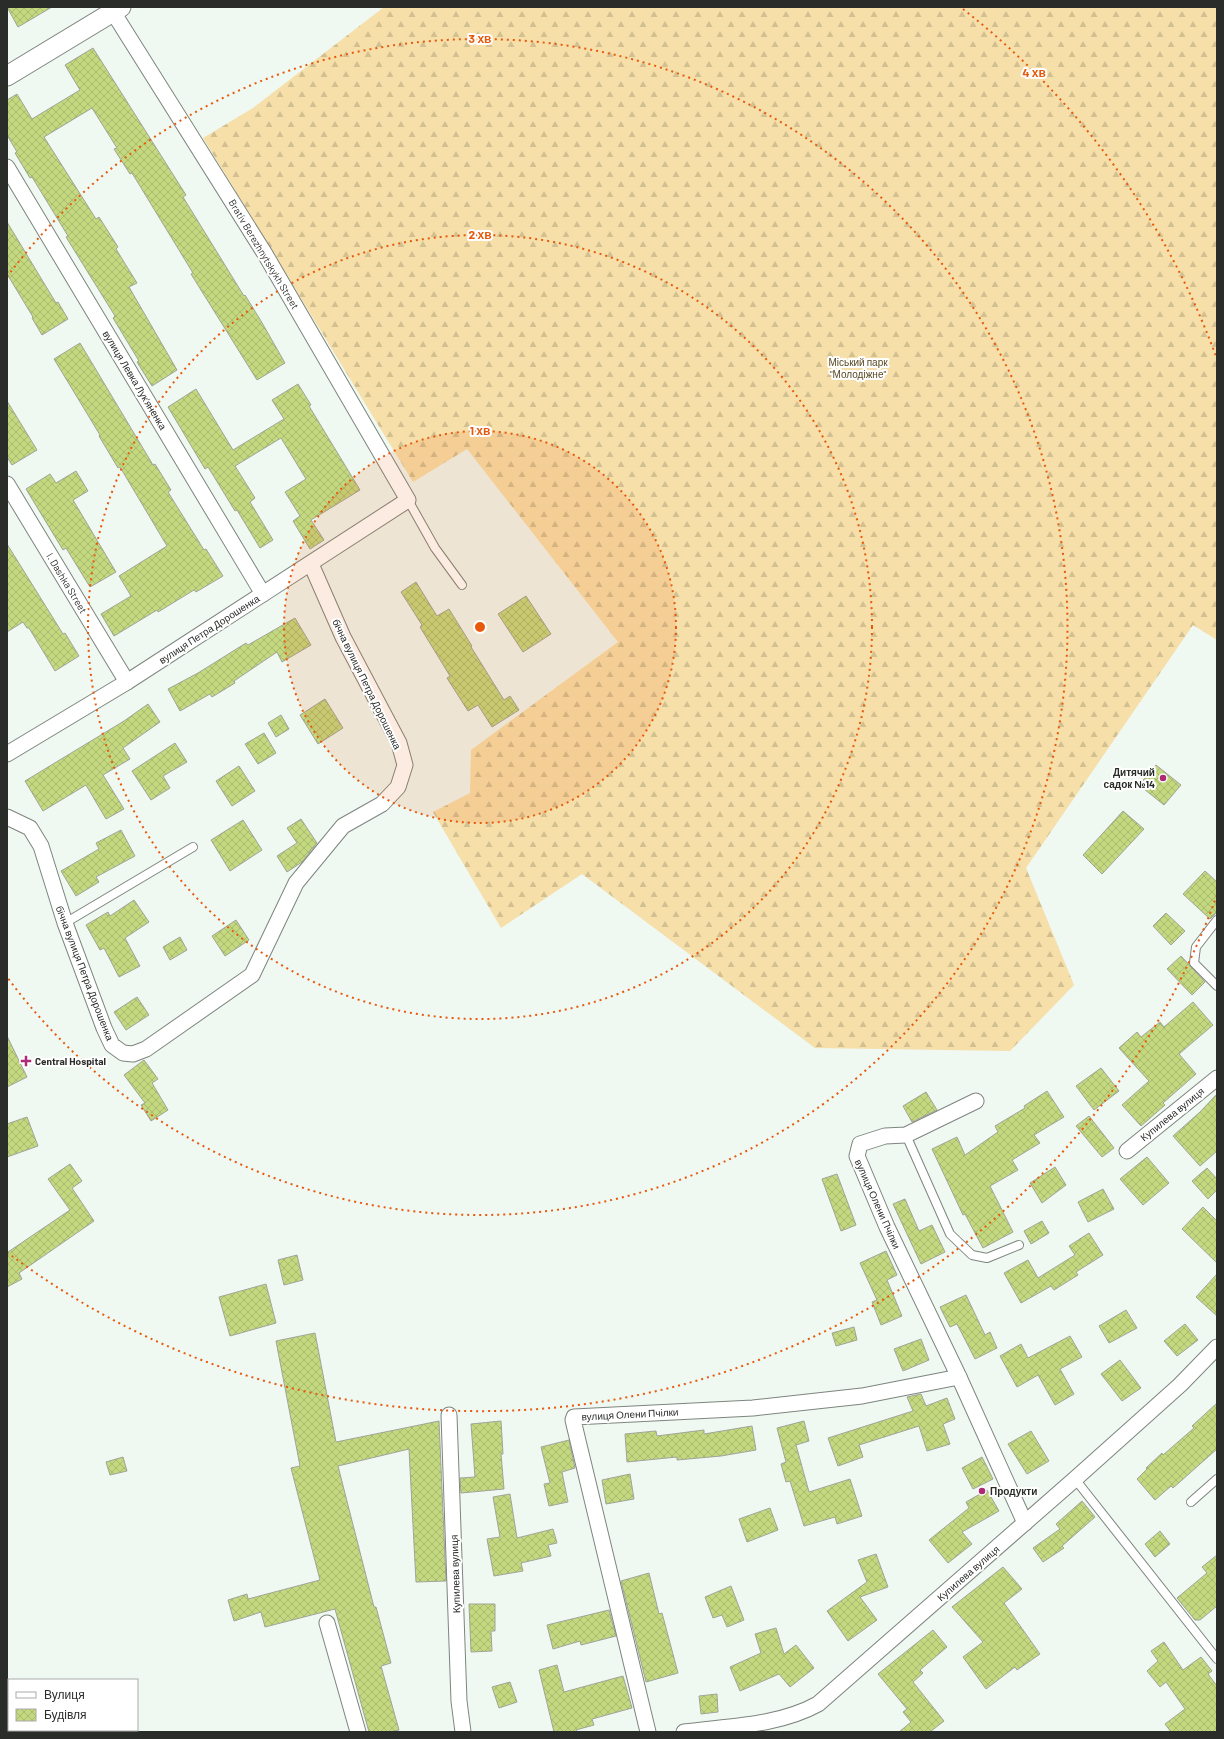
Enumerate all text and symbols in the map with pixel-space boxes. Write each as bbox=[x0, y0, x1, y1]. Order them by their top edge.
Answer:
text: 3 хв bbox=[469, 31, 491, 45]
text: 4 хв bbox=[1022, 65, 1046, 79]
street label: Brativ Berezhnytskykh Street bbox=[226, 197, 302, 311]
text: 2 хв bbox=[468, 227, 492, 241]
street label: вулиця Левка Лук'яненка bbox=[101, 328, 170, 432]
park label: Міський парк "Молодіжне" bbox=[828, 356, 888, 380]
text: 1 хв bbox=[470, 423, 490, 437]
street label: I. Dashka Street bbox=[44, 551, 90, 616]
street label: вулиця Петра Дорошенка bbox=[157, 592, 262, 666]
street label: бічна вулиця Петра Дорошенка bbox=[330, 617, 404, 752]
centre of rings bbox=[473, 620, 487, 634]
place label: Дитячий садок №14 bbox=[1104, 766, 1155, 790]
marker: Дитячий садок №14 bbox=[1158, 773, 1168, 783]
street label: бічна вулиця Петра Дорошенка bbox=[54, 904, 116, 1043]
marker: Central Hospital bbox=[20, 1055, 32, 1067]
place label: Central Hospital bbox=[35, 1055, 106, 1067]
street label: Купилева вулиця bbox=[1138, 1085, 1206, 1143]
street label: вулиця Олени Пчілки bbox=[853, 1157, 903, 1251]
street label: вулиця Олени Пчілки bbox=[581, 1405, 679, 1423]
place label: Продукти bbox=[990, 1485, 1037, 1497]
marker: Продукти bbox=[977, 1486, 987, 1496]
street label: Купилева вулиця bbox=[448, 1535, 462, 1613]
street label: Купилева вулиця bbox=[934, 1543, 1002, 1603]
legend bbox=[8, 1679, 138, 1731]
text: Вулиця bbox=[44, 1687, 85, 1702]
text: Будівля bbox=[44, 1707, 86, 1722]

